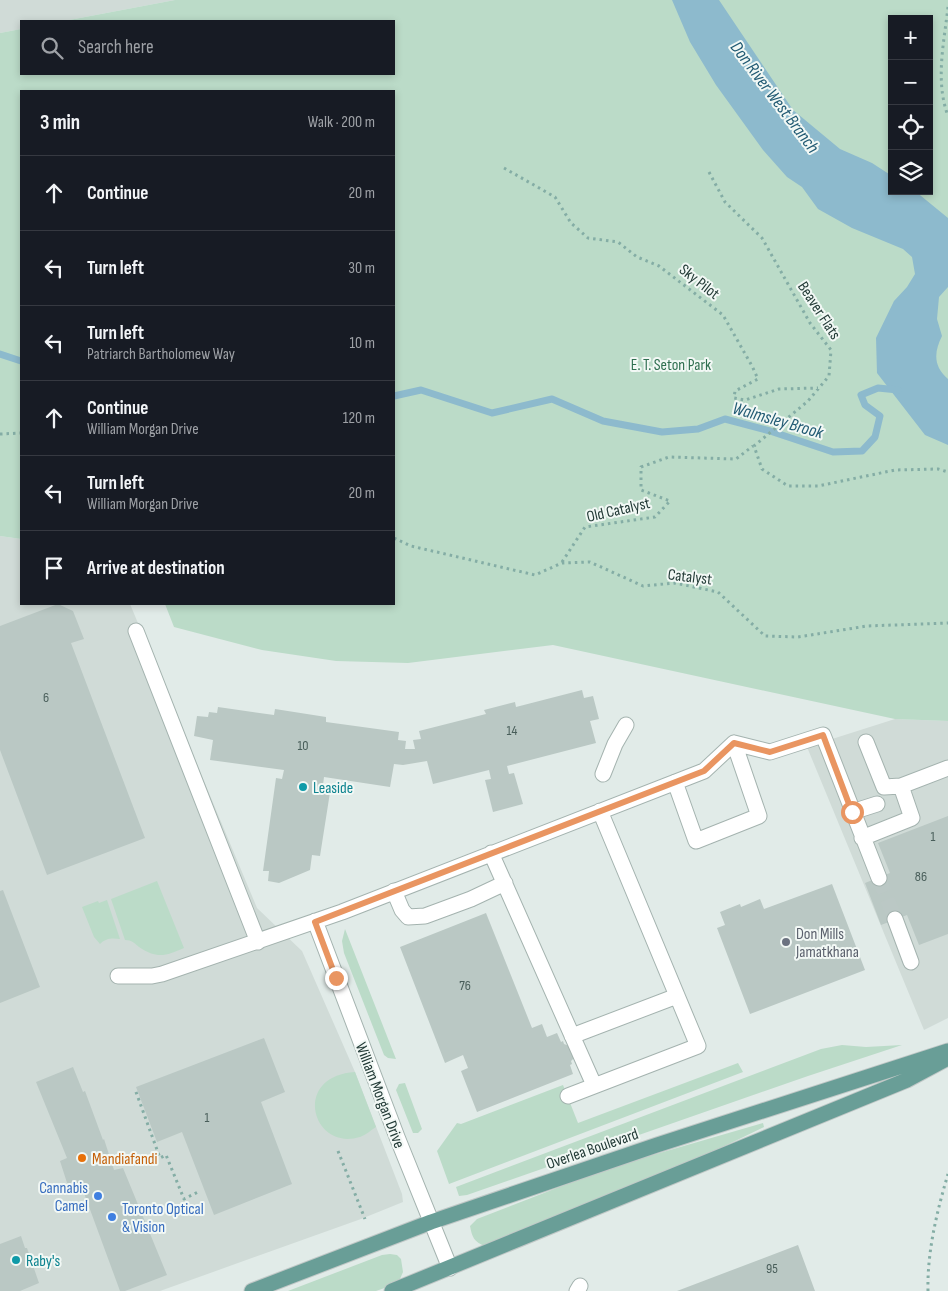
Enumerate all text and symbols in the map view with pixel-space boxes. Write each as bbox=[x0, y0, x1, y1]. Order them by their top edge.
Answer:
map controls bbox=[888, 15, 933, 195]
button: + bbox=[888, 15, 933, 60]
search box bbox=[20, 20, 395, 75]
icon: search bbox=[38, 34, 66, 62]
text: Search here bbox=[78, 36, 154, 59]
water label: Don River West Branch bbox=[726, 37, 824, 158]
button: − bbox=[888, 60, 933, 105]
button: locate bbox=[888, 105, 933, 150]
text: 3 min bbox=[40, 110, 80, 135]
text: Walk · 200 m bbox=[308, 113, 375, 132]
button: layers bbox=[888, 150, 933, 195]
icon: ahead bbox=[40, 179, 68, 207]
text: Continue bbox=[87, 182, 148, 205]
text: 20 m bbox=[348, 184, 375, 203]
icon: left bbox=[40, 254, 68, 282]
text: Turn left bbox=[87, 257, 144, 280]
text: 30 m bbox=[348, 259, 375, 278]
street label: Sky Pilot bbox=[675, 261, 723, 304]
street label: Beaver Flats bbox=[793, 278, 845, 343]
text: Turn left bbox=[87, 322, 144, 345]
icon: left bbox=[40, 329, 68, 357]
text: 10 m bbox=[349, 334, 375, 353]
text: Patriarch Bartholomew Way bbox=[87, 345, 235, 364]
park label: E. T. Seton Park bbox=[631, 356, 711, 375]
text: Continue bbox=[87, 397, 148, 420]
water label: Walmsley Brook bbox=[730, 398, 827, 444]
icon: ahead bbox=[40, 404, 68, 432]
text: 120 m bbox=[343, 409, 375, 428]
text: William Morgan Drive bbox=[87, 420, 199, 439]
text: Turn left bbox=[87, 472, 144, 495]
icon: left bbox=[40, 479, 68, 507]
text: 20 m bbox=[348, 484, 375, 503]
street label: Old Catalyst bbox=[585, 494, 652, 527]
text: William Morgan Drive bbox=[87, 495, 199, 514]
icon: arrive bbox=[40, 554, 68, 582]
text: Arrive at destination bbox=[87, 557, 225, 580]
street label: Catalyst bbox=[667, 565, 713, 590]
house number: 6 bbox=[43, 689, 49, 706]
house number: 14 bbox=[507, 722, 518, 739]
house number: 10 bbox=[297, 737, 309, 754]
place label: Leaside bbox=[313, 779, 353, 798]
marker: Leaside bbox=[297, 781, 309, 793]
route start bbox=[841, 801, 864, 824]
house number: 1 bbox=[931, 828, 936, 845]
house number: 86 bbox=[915, 868, 927, 885]
place label: Don Mills Jamatkhana bbox=[795, 925, 859, 962]
marker: Don Mills Jamatkhana bbox=[780, 936, 792, 948]
route end bbox=[325, 967, 348, 990]
house number: 76 bbox=[459, 977, 471, 994]
street label: William Morgan Drive bbox=[351, 1040, 408, 1151]
house number: 1 bbox=[205, 1109, 210, 1126]
street label: Overlea Boulevard bbox=[544, 1125, 641, 1174]
place label: Mandiafandi bbox=[92, 1150, 157, 1169]
marker: Mandiafandi bbox=[76, 1152, 88, 1164]
place label: Cannabis Camel bbox=[39, 1179, 88, 1216]
marker: Cannabis Camel bbox=[92, 1190, 104, 1202]
place label: Toronto Optical & Vision bbox=[122, 1200, 204, 1237]
marker: Toronto Optical & Vision bbox=[106, 1211, 118, 1223]
place label: Raby's bbox=[26, 1252, 61, 1271]
marker: Raby's bbox=[10, 1254, 22, 1266]
house number: 95 bbox=[766, 1260, 778, 1277]

